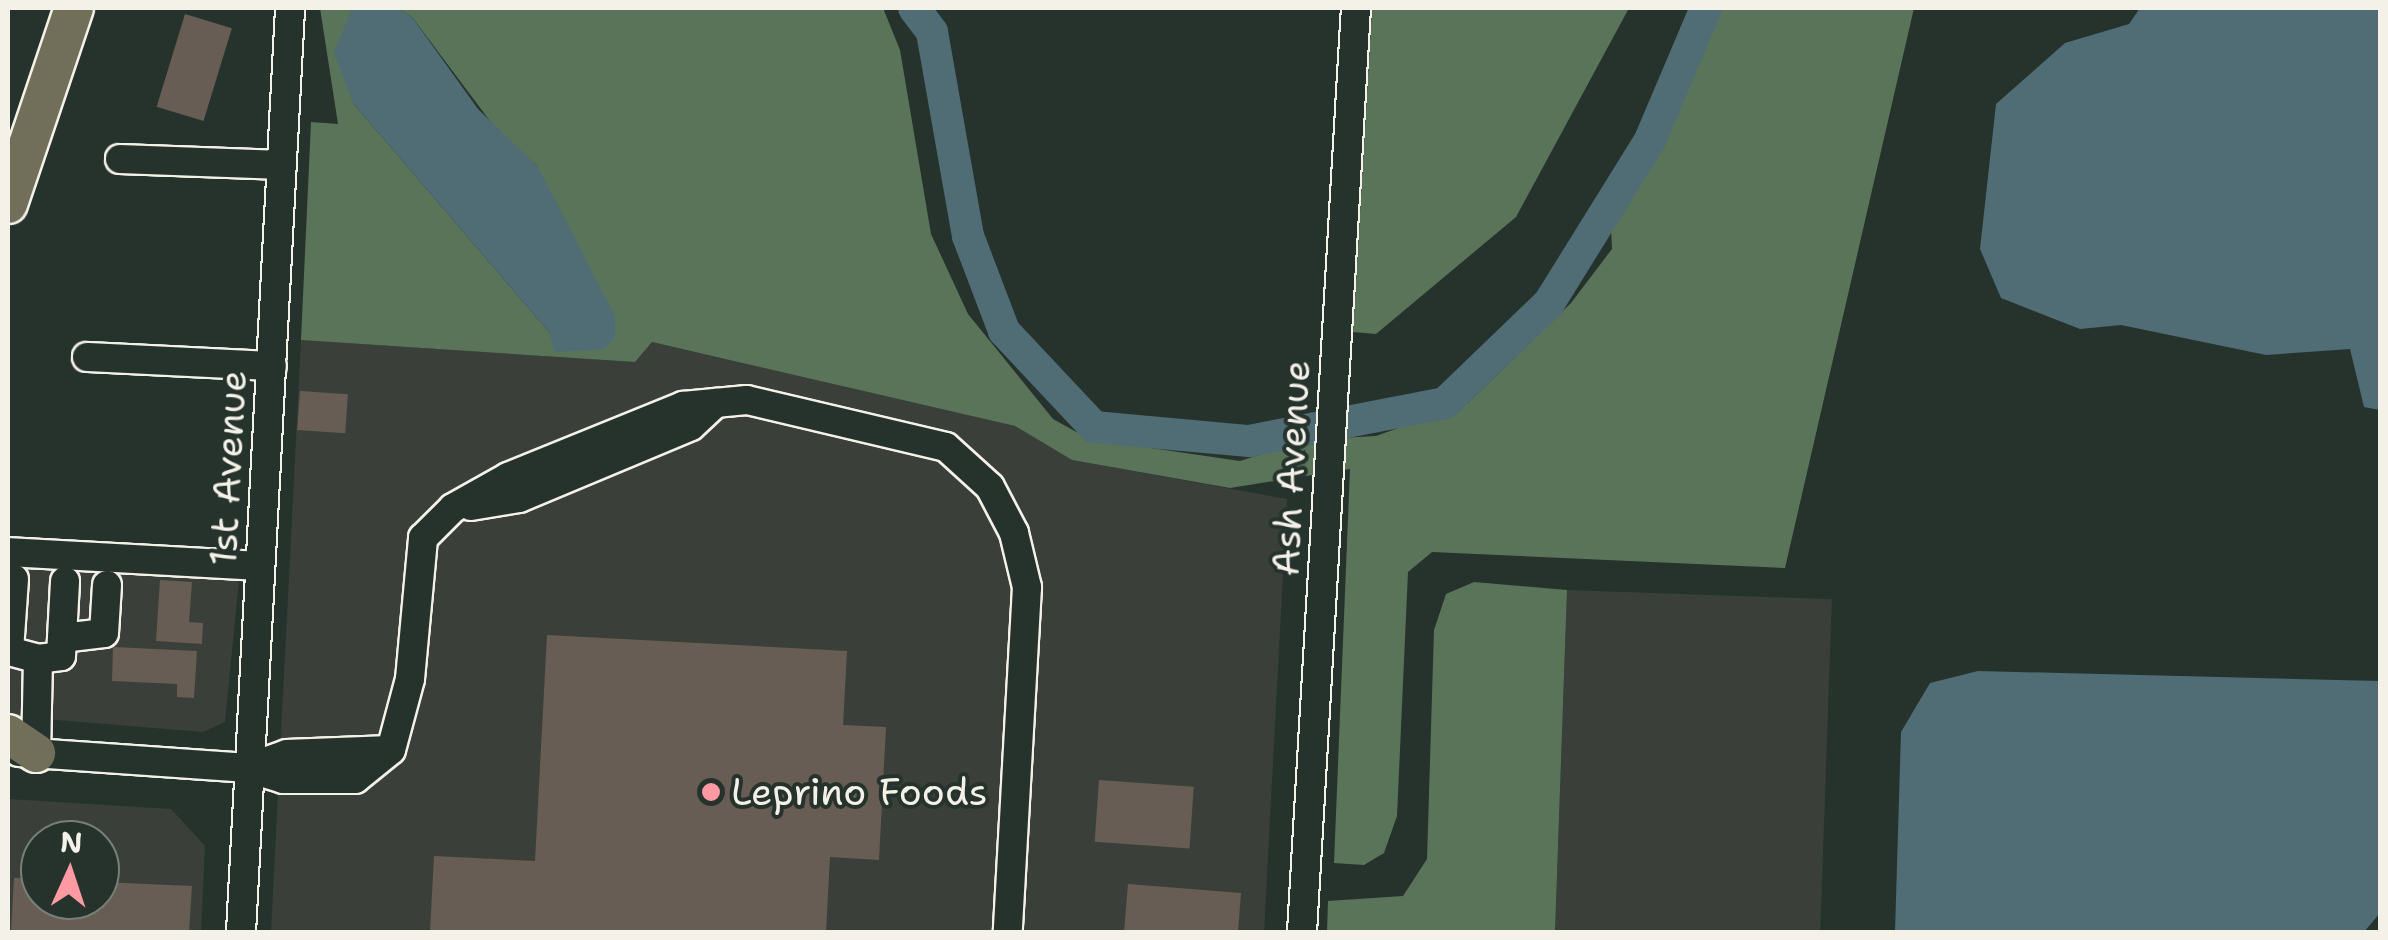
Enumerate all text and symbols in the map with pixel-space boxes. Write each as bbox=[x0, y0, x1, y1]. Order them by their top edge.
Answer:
street label: Ash Avenue bbox=[1263, 359, 1319, 577]
street label: 1st Avenue bbox=[200, 369, 256, 567]
place label: Leprino Foods bbox=[731, 769, 988, 815]
marker: Leprino Foods bbox=[700, 781, 722, 803]
north arrow bbox=[20, 820, 120, 920]
text: N bbox=[59, 822, 84, 862]

